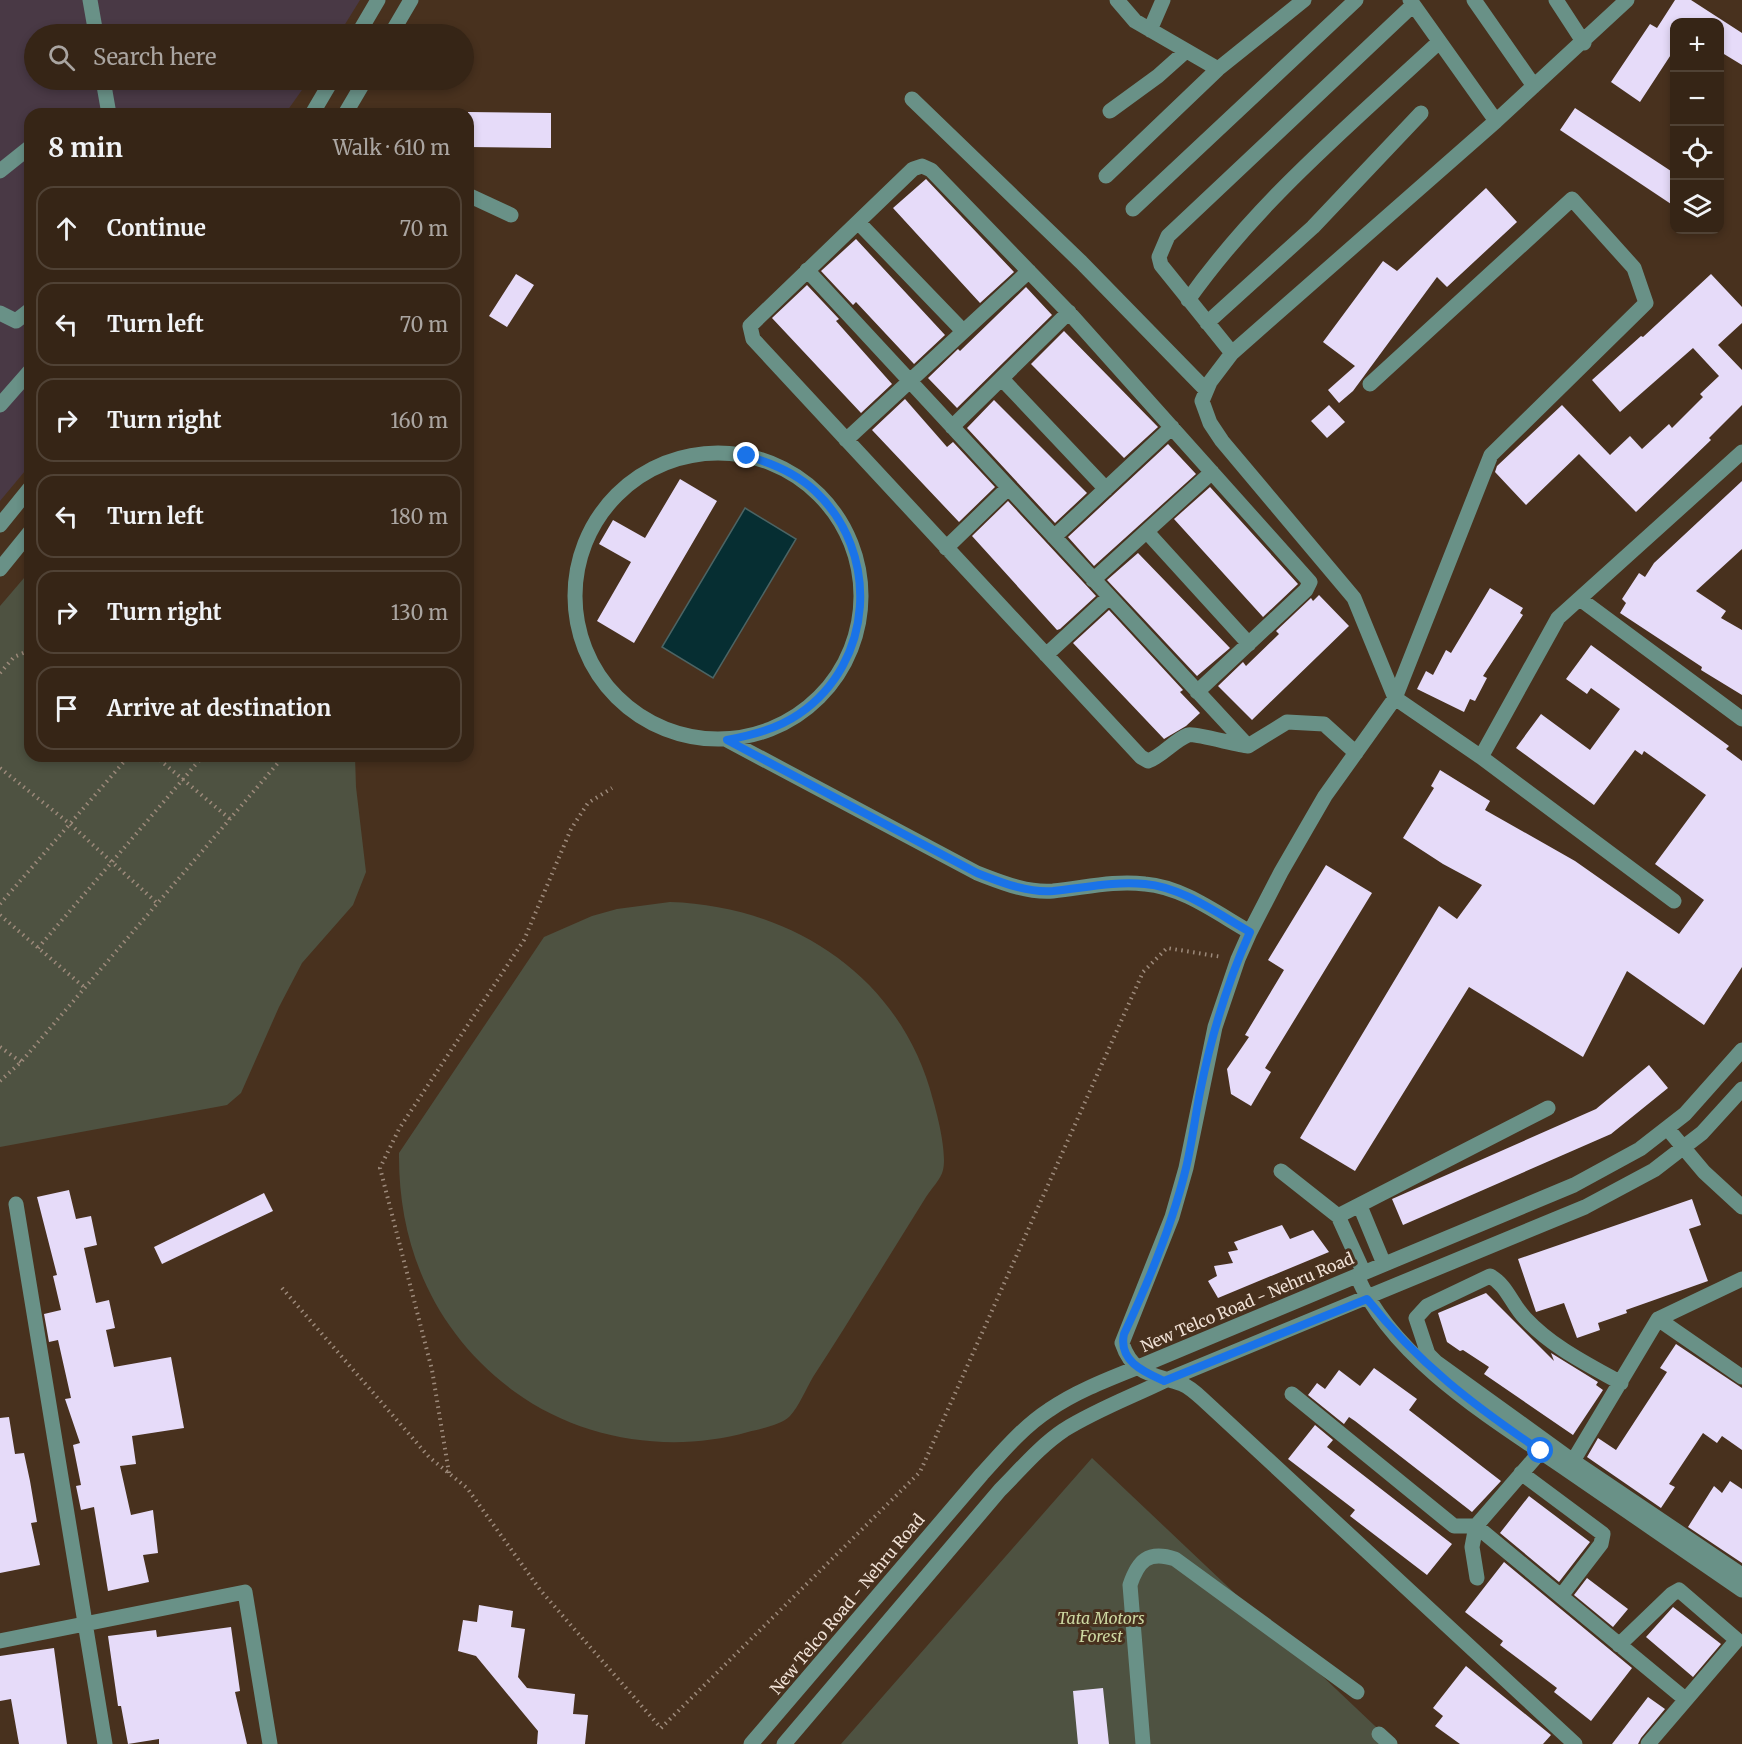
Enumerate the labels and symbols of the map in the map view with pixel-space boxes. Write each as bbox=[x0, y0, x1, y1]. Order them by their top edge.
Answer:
route end bbox=[733, 442, 759, 468]
street label: New Telco Road - Nehru Road bbox=[1137, 1248, 1357, 1356]
route start bbox=[1527, 1437, 1553, 1463]
street label: New Telco Road - Nehru Road bbox=[766, 1509, 929, 1698]
park label: Tata Motors Forest bbox=[1057, 1608, 1145, 1646]

